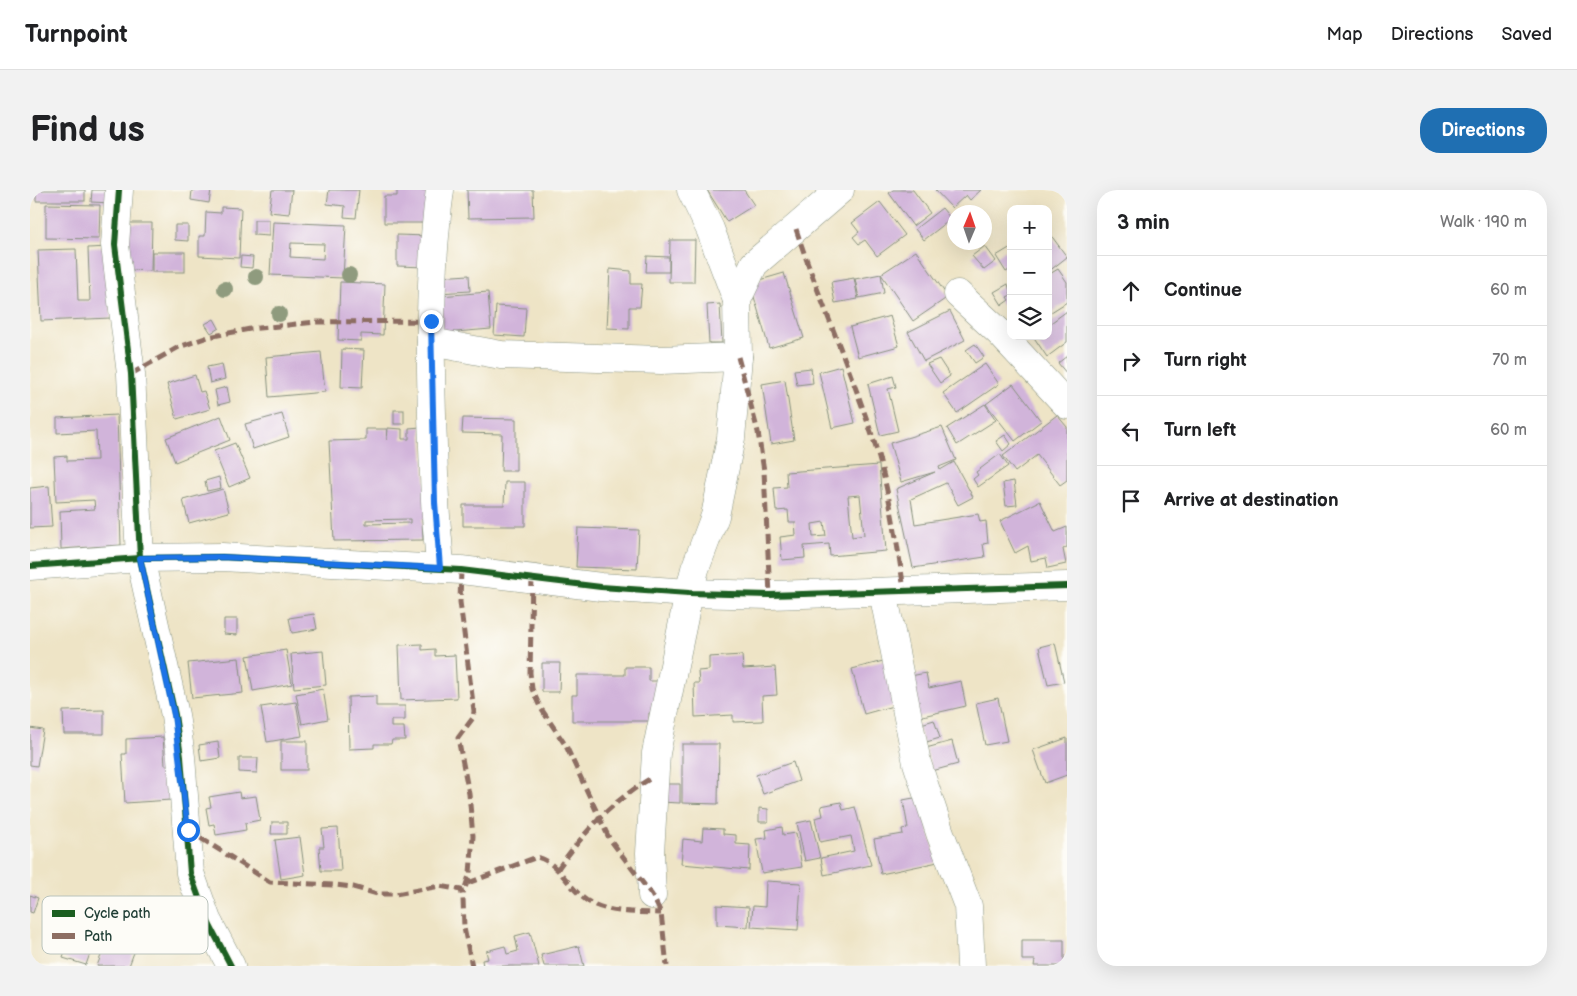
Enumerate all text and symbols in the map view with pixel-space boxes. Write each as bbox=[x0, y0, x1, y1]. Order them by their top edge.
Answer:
text: Turnpoint bbox=[25, 20, 128, 49]
text: Map bbox=[1327, 24, 1363, 45]
text: Directions bbox=[1391, 24, 1473, 45]
text: Saved bbox=[1501, 24, 1552, 45]
button: Directions bbox=[1420, 108, 1547, 153]
text: Find us bbox=[30, 109, 145, 152]
north arrow bbox=[947, 205, 992, 250]
map controls bbox=[1007, 205, 1052, 340]
button: + bbox=[1007, 205, 1052, 250]
text: 3 min bbox=[1117, 210, 1170, 235]
text: Walk · 190 m bbox=[1440, 213, 1527, 232]
button: − bbox=[1007, 250, 1052, 295]
icon: ahead bbox=[1117, 277, 1145, 305]
text: Continue bbox=[1164, 279, 1242, 302]
text: 60 m bbox=[1490, 281, 1527, 300]
button: layers bbox=[1007, 295, 1052, 340]
route end bbox=[420, 310, 443, 333]
icon: right bbox=[1117, 347, 1145, 375]
text: Turn right bbox=[1164, 349, 1247, 372]
text: 70 m bbox=[1492, 351, 1527, 370]
icon: left bbox=[1117, 417, 1145, 445]
text: Turn left bbox=[1164, 419, 1236, 442]
text: 60 m bbox=[1490, 421, 1527, 440]
icon: arrive bbox=[1117, 487, 1145, 515]
text: Arrive at destination bbox=[1164, 489, 1339, 512]
route start bbox=[177, 819, 200, 842]
legend bbox=[42, 896, 208, 954]
text: Cycle path bbox=[84, 905, 151, 922]
text: Path bbox=[84, 928, 112, 945]

